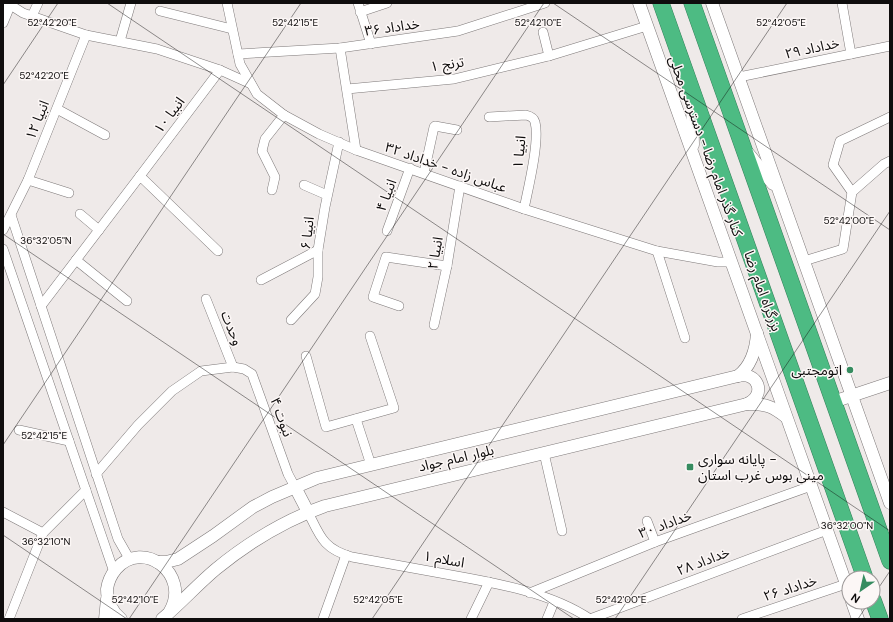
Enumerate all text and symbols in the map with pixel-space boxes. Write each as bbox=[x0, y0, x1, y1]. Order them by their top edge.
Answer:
street label: خداداد ۳۶ bbox=[363, 14, 421, 40]
text: 52°42'20"E bbox=[27, 16, 77, 29]
text: 52°42'15"E bbox=[272, 16, 318, 29]
text: 52°42'10"E bbox=[514, 16, 562, 29]
text: 52°42'05"E bbox=[756, 16, 806, 29]
street label: خداداد ۲۹ bbox=[783, 33, 841, 63]
street label: ترنج ۱ bbox=[429, 52, 465, 78]
street label: کنار گذر امام رضا - دسترسی محلی bbox=[663, 53, 747, 240]
text: 52°42'20"E bbox=[19, 69, 69, 82]
street label: انبیا ۱۰ bbox=[149, 93, 189, 137]
street label: انبیا ۱۲ bbox=[21, 98, 53, 142]
street label: انبیا ۱ bbox=[508, 135, 530, 169]
street label: عباس زاده - خداداد ۳۲ bbox=[383, 138, 509, 196]
street label: انبیا ۴ bbox=[372, 176, 400, 214]
text: 52°42'00"E bbox=[824, 214, 875, 227]
street label: انبیا ۶ bbox=[296, 216, 318, 250]
text: 36°32'05"N bbox=[20, 234, 72, 247]
street label: انبیا ۲ bbox=[423, 235, 447, 271]
street label: بزرگراه امام رضا bbox=[738, 248, 786, 335]
street label: وحدت bbox=[217, 308, 247, 348]
place label: اتومجتبی bbox=[791, 361, 842, 379]
marker: اتومجتبی bbox=[845, 365, 855, 375]
street label: نبوت ۴ bbox=[267, 395, 298, 439]
text: 52°42'15"E bbox=[21, 429, 67, 442]
street label: بلوار امام جواد bbox=[417, 441, 496, 477]
place label: پایانه سواری - مینی بوس غرب استان bbox=[698, 450, 824, 484]
marker: پایانه سواری - مینی بوس غرب استان bbox=[685, 462, 695, 472]
street label: خداداد ۳۰ bbox=[636, 506, 694, 542]
text: 36°32'00"N bbox=[821, 519, 873, 532]
text: 36°32'10"N bbox=[22, 535, 70, 548]
street label: خداداد ۲۸ bbox=[674, 543, 732, 579]
street label: اسلام ۱ bbox=[422, 547, 466, 573]
north arrow bbox=[841, 570, 881, 610]
street label: خداداد ۲۶ bbox=[761, 571, 819, 605]
text: N bbox=[848, 590, 863, 606]
text: 52°42'10"E bbox=[111, 593, 159, 606]
text: 52°42'05"E bbox=[353, 593, 403, 606]
text: 52°42'00"E bbox=[596, 593, 647, 606]

